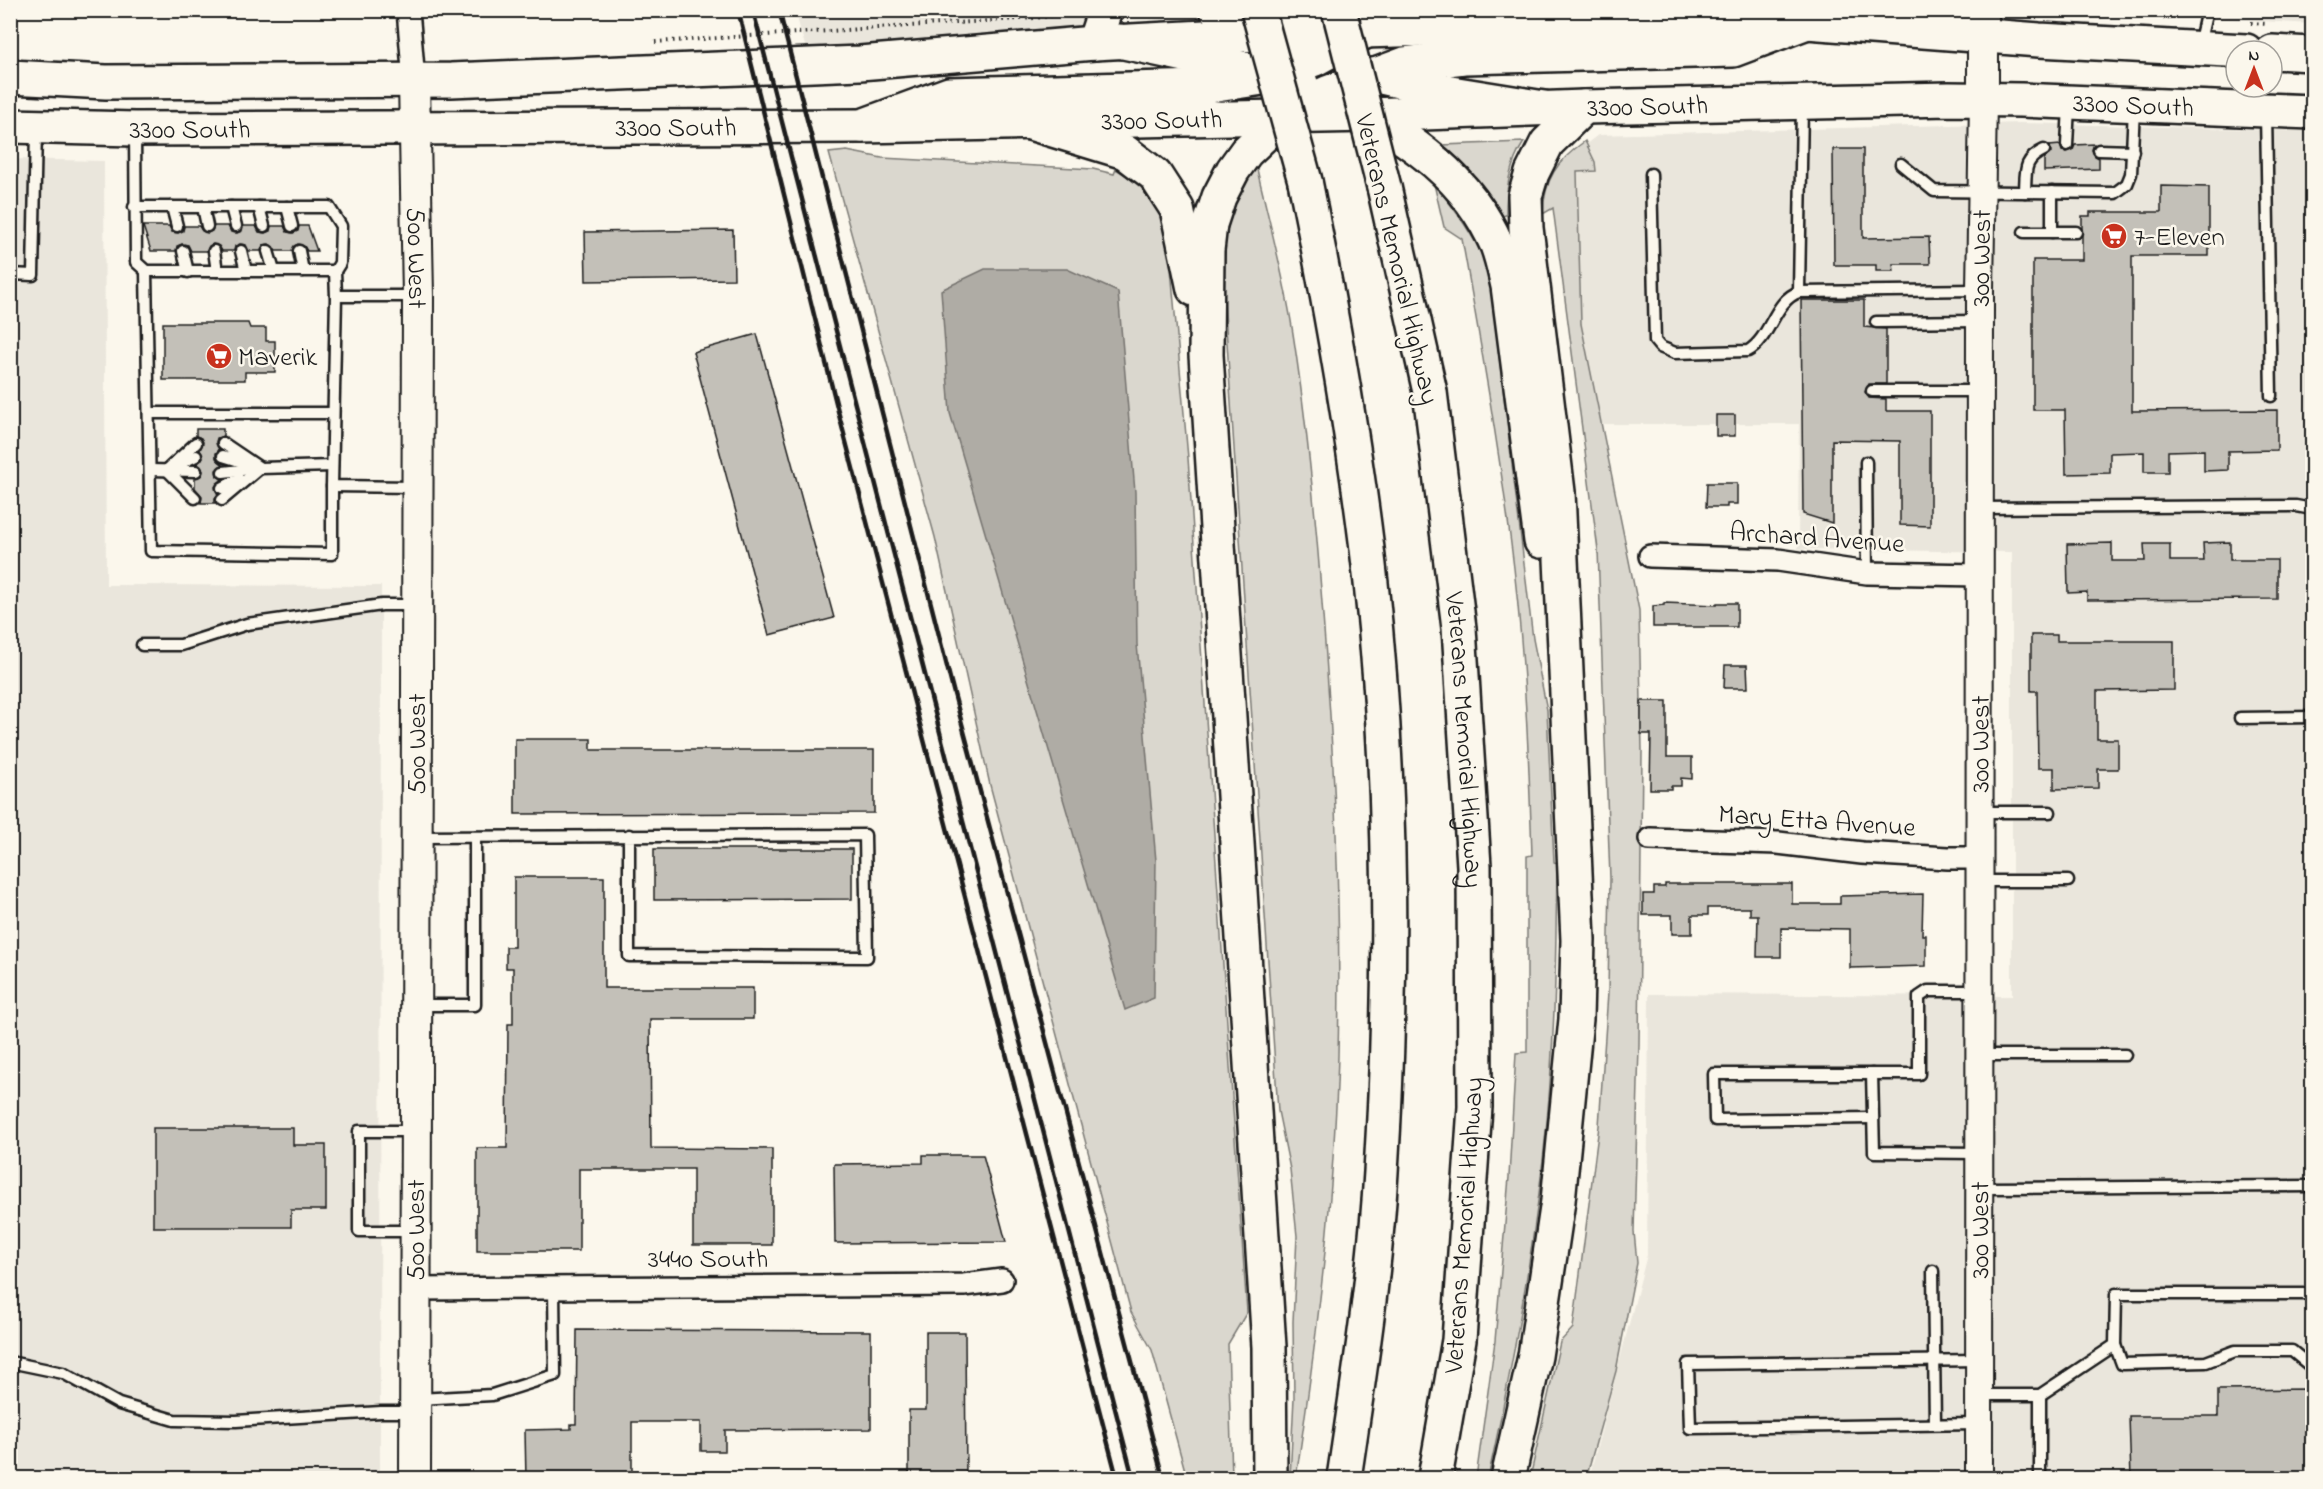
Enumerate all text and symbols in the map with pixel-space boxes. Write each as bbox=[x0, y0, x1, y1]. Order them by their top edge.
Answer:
north arrow bbox=[2224, 39, 2284, 99]
text: N bbox=[2249, 44, 2260, 68]
street label: 3300 South bbox=[2072, 85, 2195, 129]
street label: 3300 South bbox=[1587, 87, 1709, 129]
street label: 3300 South bbox=[1101, 101, 1223, 143]
street label: Veterans Memorial Highway bbox=[1343, 109, 1448, 409]
street label: 3300 South bbox=[615, 110, 737, 149]
street label: 3300 South bbox=[129, 112, 251, 151]
street label: 500 West bbox=[394, 207, 435, 309]
street label: 300 West bbox=[1963, 209, 2003, 307]
place label: 7-Eleven bbox=[2134, 219, 2225, 258]
supermarket icon: 7-Eleven bbox=[2099, 221, 2129, 251]
place label: Maverik bbox=[238, 339, 318, 378]
supermarket icon: Maverik bbox=[204, 341, 234, 371]
street label: Archard Avenue bbox=[1728, 514, 1907, 565]
street label: Veterans Memorial Highway bbox=[1433, 589, 1491, 888]
street label: 500 West bbox=[399, 693, 438, 795]
street label: 300 West bbox=[1963, 695, 2002, 793]
street label: Mary Etta Avenue bbox=[1717, 796, 1918, 849]
street label: Veterans Memorial Highway bbox=[1436, 1076, 1495, 1376]
street label: 500 West bbox=[398, 1179, 437, 1281]
street label: 300 West bbox=[1962, 1181, 2001, 1279]
street label: 3440 South bbox=[648, 1241, 768, 1280]

